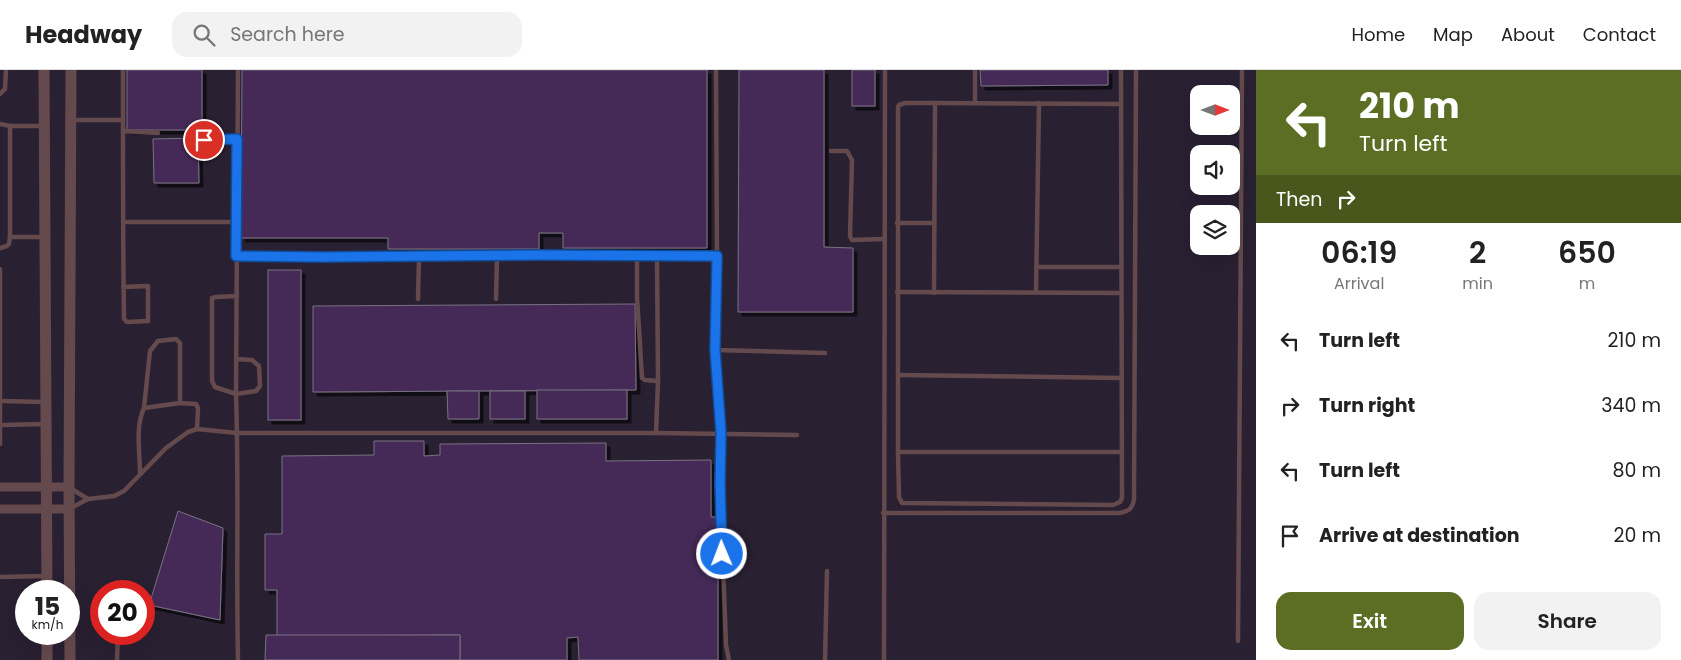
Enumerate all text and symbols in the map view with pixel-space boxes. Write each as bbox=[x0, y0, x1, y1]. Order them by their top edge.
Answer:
search box bbox=[172, 12, 522, 57]
text: Headway bbox=[25, 18, 142, 51]
icon: search bbox=[190, 21, 218, 49]
text: Search here bbox=[230, 21, 345, 48]
text: Home bbox=[1351, 22, 1405, 47]
text: Map bbox=[1433, 22, 1473, 47]
text: About bbox=[1501, 22, 1555, 47]
text: Contact bbox=[1583, 22, 1656, 47]
text: 210 m bbox=[1359, 81, 1459, 130]
north arrow bbox=[1190, 85, 1240, 135]
map controls bbox=[1190, 85, 1240, 255]
icon: left bbox=[1276, 90, 1341, 155]
pin bbox=[183, 119, 225, 161]
icon: arrive bbox=[190, 126, 218, 154]
text: Turn left bbox=[1359, 128, 1447, 159]
button: sound bbox=[1190, 145, 1240, 195]
icon: right bbox=[1332, 185, 1360, 213]
text: Then bbox=[1276, 186, 1322, 213]
button: layers bbox=[1190, 205, 1240, 255]
text: 06:19 bbox=[1321, 231, 1397, 274]
text: 2 bbox=[1469, 231, 1486, 274]
text: 650 bbox=[1558, 231, 1616, 274]
text: Arrival bbox=[1334, 272, 1384, 295]
text: min bbox=[1462, 272, 1493, 295]
text: m bbox=[1579, 272, 1595, 295]
icon: left bbox=[1276, 327, 1304, 355]
text: Turn left bbox=[1319, 327, 1400, 354]
text: 210 m bbox=[1607, 327, 1661, 354]
icon: right bbox=[1276, 392, 1304, 420]
text: Turn right bbox=[1319, 392, 1415, 419]
text: 340 m bbox=[1601, 392, 1661, 419]
icon: left bbox=[1276, 457, 1304, 485]
text: Turn left bbox=[1319, 457, 1400, 484]
text: 80 m bbox=[1612, 457, 1661, 484]
icon: arrive bbox=[1276, 522, 1304, 550]
text: Arrive at destination bbox=[1319, 522, 1520, 549]
text: 20 m bbox=[1613, 522, 1661, 549]
position arrow bbox=[695, 527, 747, 579]
speed limit sign: 20 bbox=[90, 580, 155, 645]
text: 15 bbox=[35, 589, 60, 624]
button: Exit bbox=[1276, 592, 1464, 650]
button: Share bbox=[1474, 592, 1661, 650]
text: km/h bbox=[32, 616, 63, 633]

